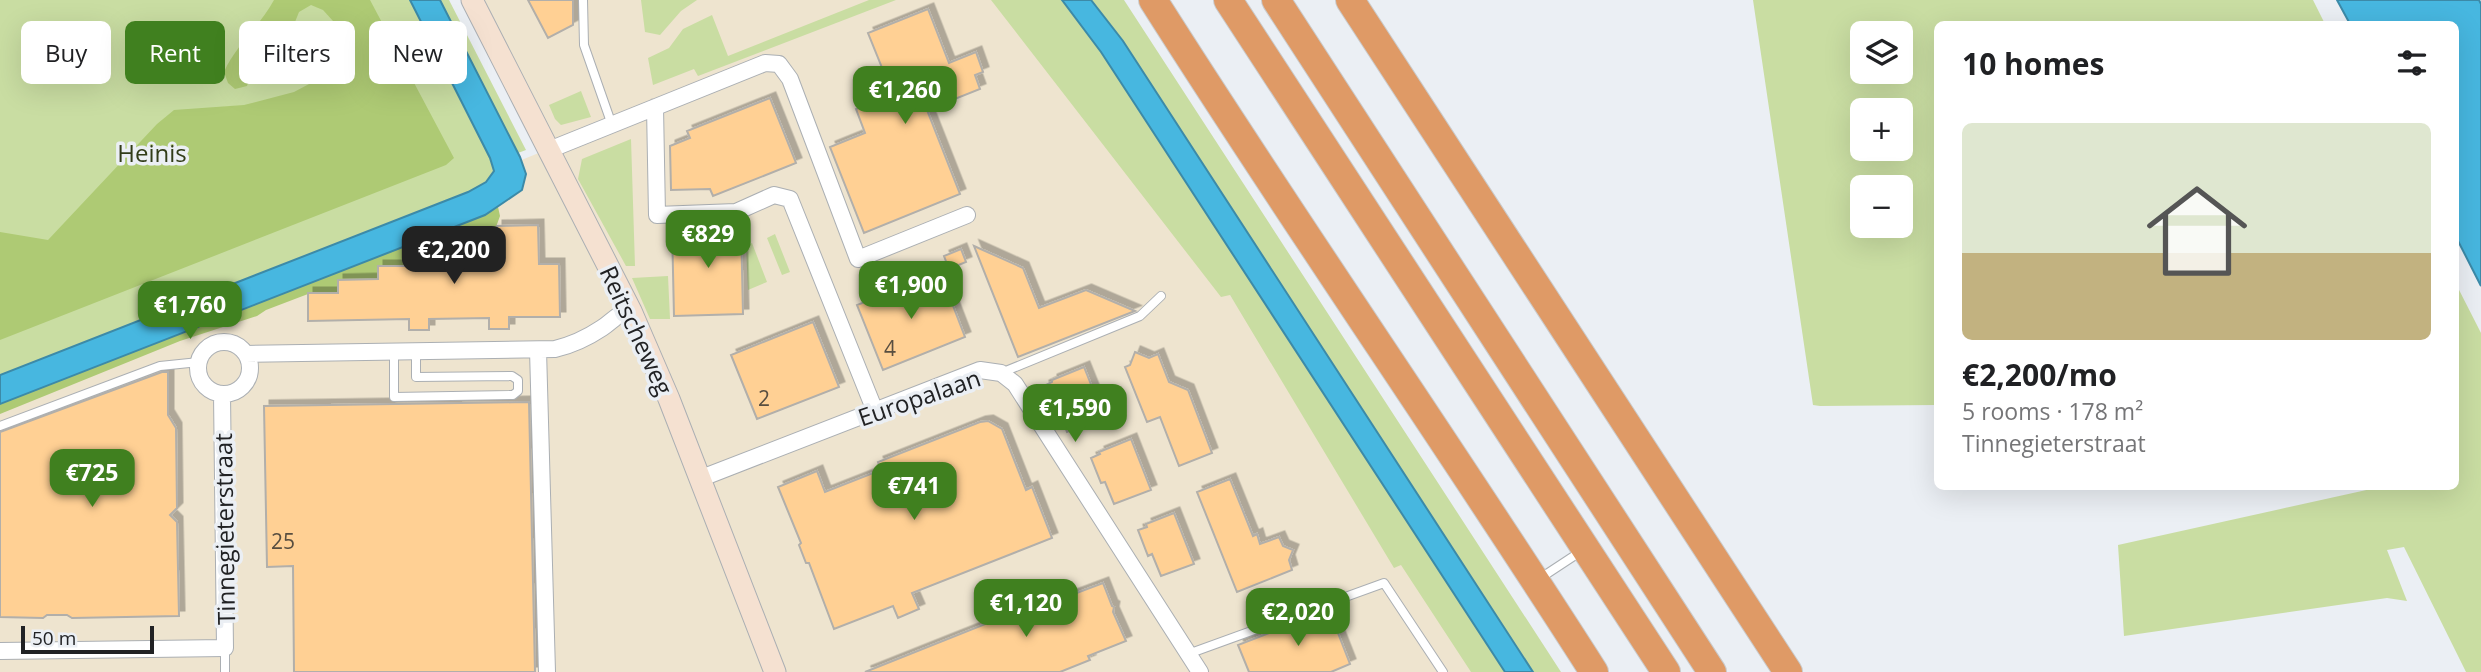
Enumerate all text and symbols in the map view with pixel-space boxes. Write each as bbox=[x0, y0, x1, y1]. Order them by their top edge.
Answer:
chip: Buy bbox=[21, 21, 111, 84]
chip: Rent bbox=[125, 21, 225, 84]
chip: Filters bbox=[239, 21, 355, 84]
chip: New bbox=[369, 21, 467, 84]
map controls bbox=[1850, 21, 1913, 238]
button: layers bbox=[1850, 21, 1913, 84]
text: 10 homes bbox=[1962, 43, 2105, 84]
icon: filters bbox=[2393, 44, 2431, 82]
pin: €1,260 bbox=[848, 66, 962, 126]
text: €1,260 bbox=[869, 73, 941, 105]
button: + bbox=[1850, 98, 1913, 161]
park label: Heinis bbox=[117, 136, 187, 169]
icon: home bbox=[2134, 168, 2260, 294]
button: − bbox=[1850, 175, 1913, 238]
pin: €829 bbox=[667, 210, 749, 270]
text: €829 bbox=[682, 217, 734, 249]
pin: €2,200 bbox=[397, 226, 511, 286]
text: €2,200 bbox=[418, 233, 490, 265]
street label: Reitscheweg bbox=[593, 260, 681, 400]
pin: €1,900 bbox=[854, 262, 968, 321]
text: €1,900 bbox=[875, 268, 947, 300]
pin: €1,760 bbox=[133, 282, 247, 341]
text: €1,760 bbox=[154, 288, 226, 320]
house number: 4 bbox=[884, 334, 896, 362]
text: €2,200/mo bbox=[1962, 354, 2117, 395]
street label: Europalaan bbox=[853, 361, 985, 433]
house number: 2 bbox=[758, 384, 770, 412]
pin: €1,590 bbox=[1018, 384, 1132, 444]
text: €1,590 bbox=[1039, 391, 1111, 423]
text: 5 rooms · 178 m² bbox=[1962, 395, 2143, 427]
text: Tinnegieterstraat bbox=[1962, 427, 2146, 459]
street label: Tinnegieterstraat bbox=[206, 433, 242, 625]
pin: €725 bbox=[51, 449, 133, 509]
text: €725 bbox=[66, 456, 118, 488]
pin: €741 bbox=[873, 462, 955, 522]
text: €741 bbox=[888, 469, 940, 501]
house number: 25 bbox=[271, 527, 295, 555]
pin: €1,120 bbox=[969, 580, 1083, 639]
text: €1,120 bbox=[990, 586, 1062, 618]
pin: €2,020 bbox=[1241, 588, 1355, 648]
text: €2,020 bbox=[1262, 595, 1334, 627]
scale bar bbox=[21, 623, 154, 655]
text: 50 m bbox=[32, 625, 76, 651]

